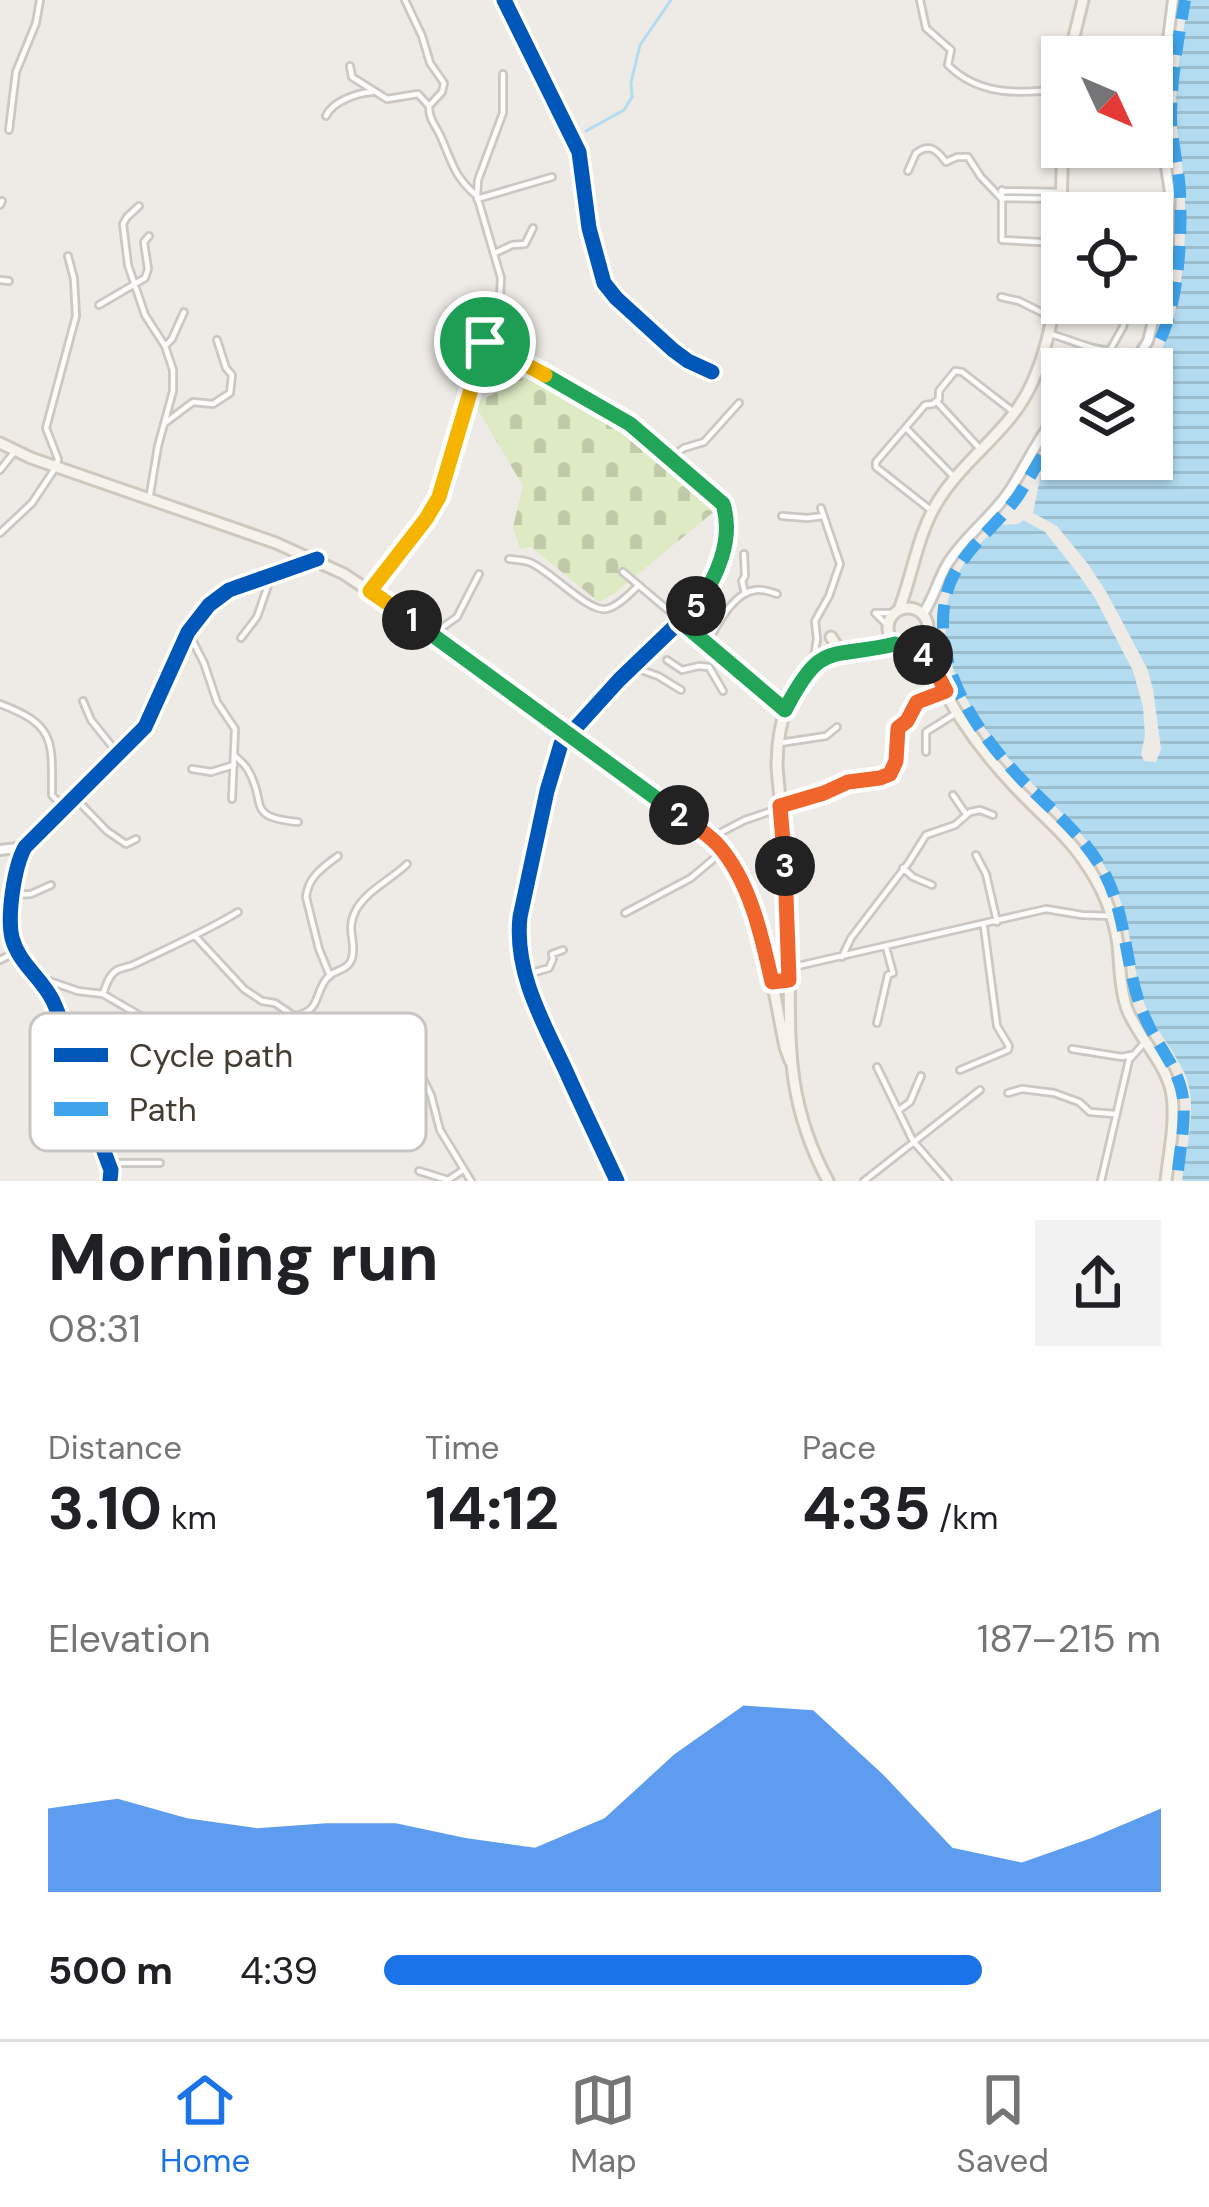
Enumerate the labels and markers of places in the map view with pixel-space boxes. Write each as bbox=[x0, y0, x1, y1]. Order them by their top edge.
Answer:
pin bbox=[434, 291, 536, 393]
pin: 5 bbox=[666, 576, 726, 636]
pin: 1 bbox=[382, 590, 442, 650]
pin: 4 bbox=[893, 625, 953, 685]
pin: 2 bbox=[649, 785, 709, 845]
pin: 3 bbox=[755, 836, 815, 896]

